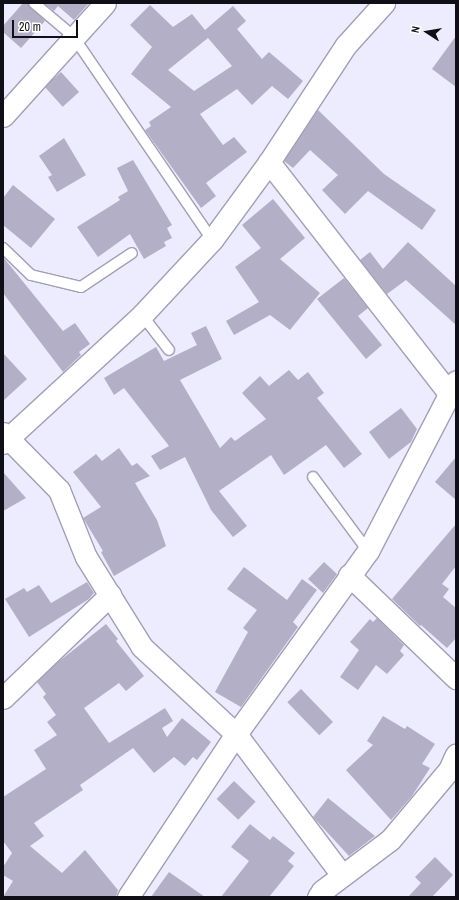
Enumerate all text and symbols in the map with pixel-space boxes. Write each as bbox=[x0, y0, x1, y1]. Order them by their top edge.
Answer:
scale bar bbox=[14, 12, 80, 38]
north arrow bbox=[407, 12, 447, 52]
text: 20 m bbox=[19, 19, 41, 35]
text: N bbox=[408, 25, 423, 34]

